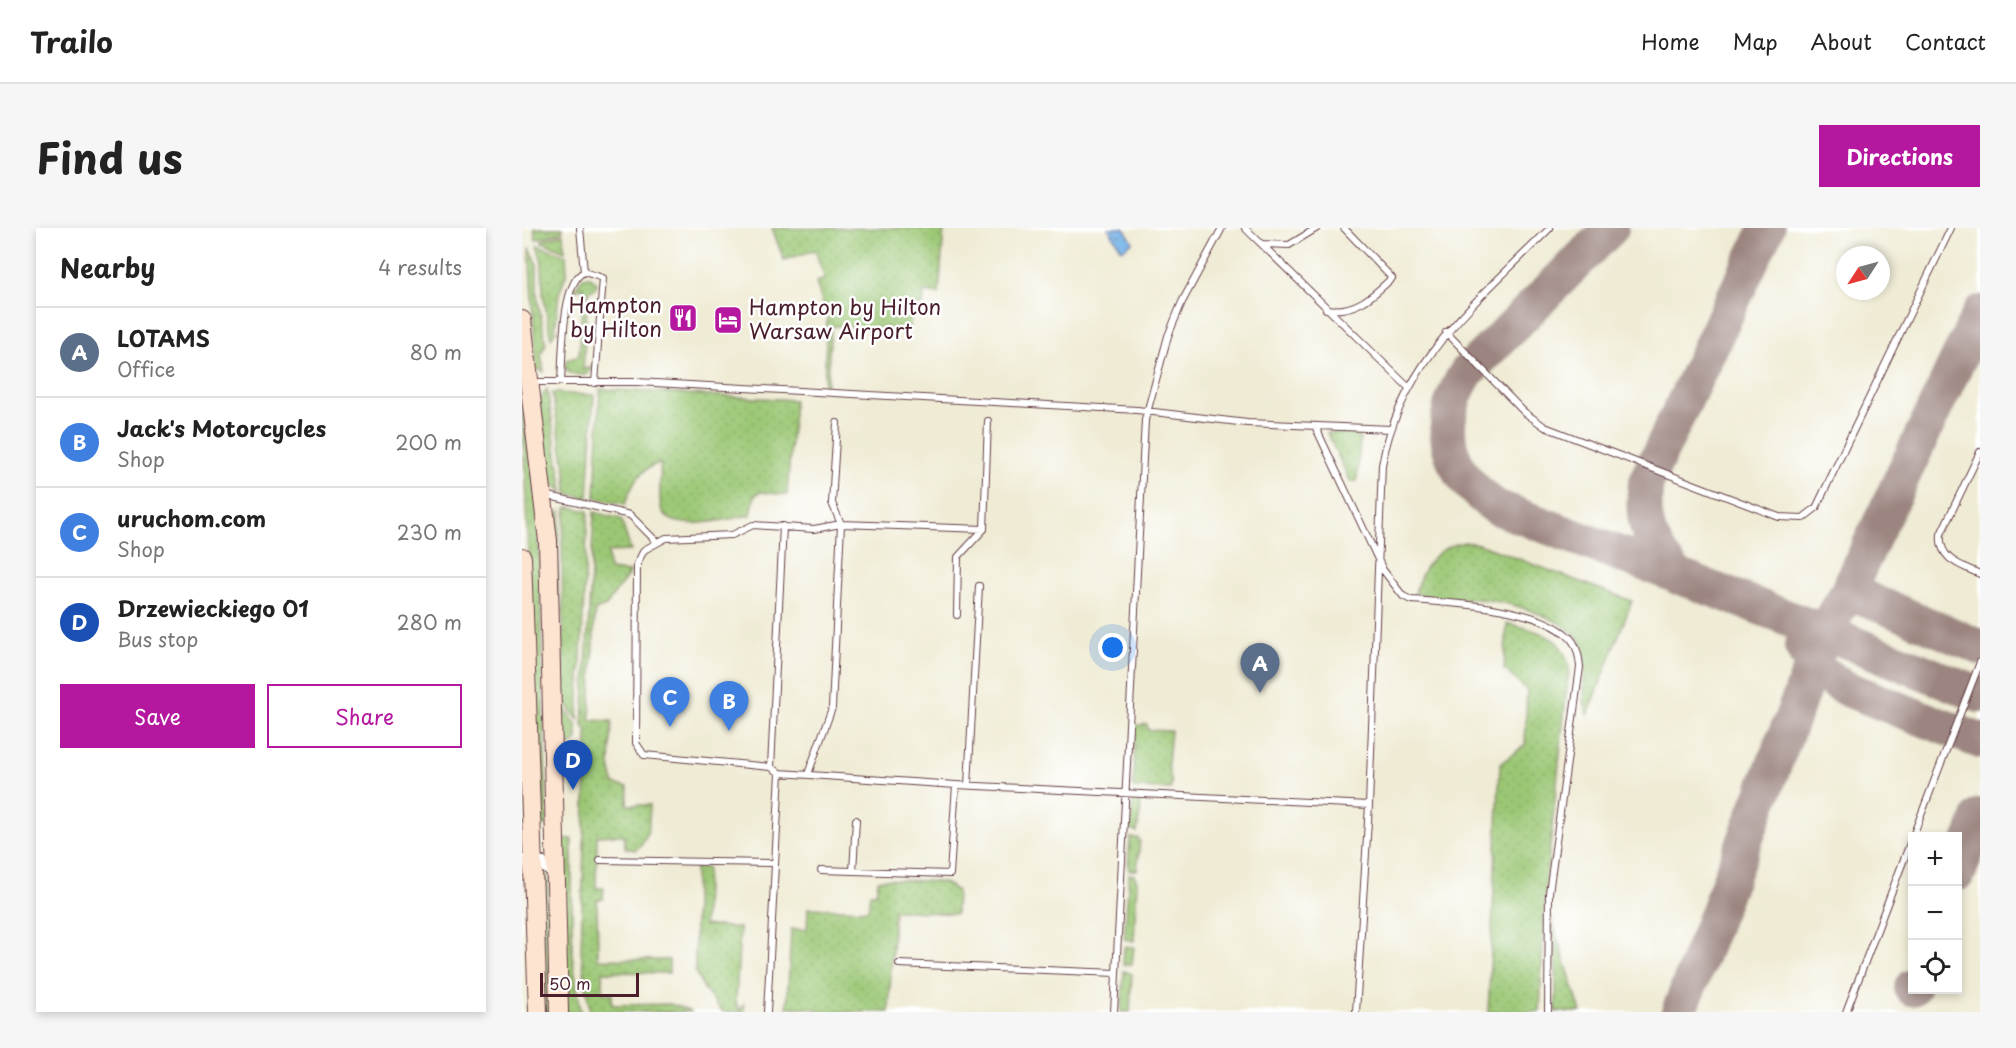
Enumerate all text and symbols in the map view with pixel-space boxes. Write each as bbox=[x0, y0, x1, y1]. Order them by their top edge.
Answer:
text: Trailo bbox=[30, 20, 113, 63]
text: Home bbox=[1641, 25, 1700, 57]
text: Map bbox=[1733, 25, 1778, 57]
text: About bbox=[1811, 25, 1872, 57]
text: Contact bbox=[1905, 25, 1986, 57]
text: Find us bbox=[36, 125, 183, 188]
button: Directions bbox=[1819, 125, 1980, 187]
north arrow bbox=[1836, 246, 1890, 300]
text: Nearby bbox=[60, 248, 155, 287]
text: 4 results bbox=[378, 252, 462, 282]
place label: Hampton by Hilton bbox=[569, 288, 662, 344]
place label: Hampton by Hilton Warsaw Airport bbox=[749, 290, 941, 346]
restaurant icon: Hampton by Hilton bbox=[667, 302, 699, 334]
hotel icon: Hampton by Hilton Warsaw Airport bbox=[712, 304, 744, 336]
text: LOTAMS bbox=[117, 321, 210, 354]
text: A bbox=[72, 337, 87, 367]
text: 80 m bbox=[410, 337, 462, 367]
text: Office bbox=[117, 354, 175, 384]
text: Jack's Motorcycles bbox=[117, 411, 326, 444]
text: B bbox=[73, 427, 86, 457]
text: 200 m bbox=[395, 427, 462, 457]
text: Shop bbox=[117, 444, 165, 474]
text: uruchom.com bbox=[117, 501, 266, 534]
text: C bbox=[72, 517, 87, 547]
text: 230 m bbox=[397, 517, 462, 547]
text: Shop bbox=[117, 534, 165, 564]
text: Drzewieckiego 01 bbox=[117, 591, 309, 624]
text: D bbox=[72, 607, 87, 637]
text: 280 m bbox=[397, 607, 462, 637]
text: Bus stop bbox=[117, 624, 198, 654]
your location bbox=[1098, 633, 1127, 662]
pin: A bbox=[1240, 644, 1280, 693]
pin: C bbox=[650, 678, 690, 727]
pin: B bbox=[710, 682, 748, 731]
button: Save bbox=[60, 684, 255, 748]
button: Share bbox=[267, 684, 462, 748]
pin: D bbox=[554, 740, 592, 790]
map controls bbox=[1908, 832, 1962, 994]
button: + bbox=[1908, 832, 1962, 886]
button: − bbox=[1908, 886, 1962, 940]
button: locate bbox=[1908, 940, 1962, 994]
scale bar bbox=[540, 970, 639, 998]
text: 50 m bbox=[549, 971, 590, 995]

